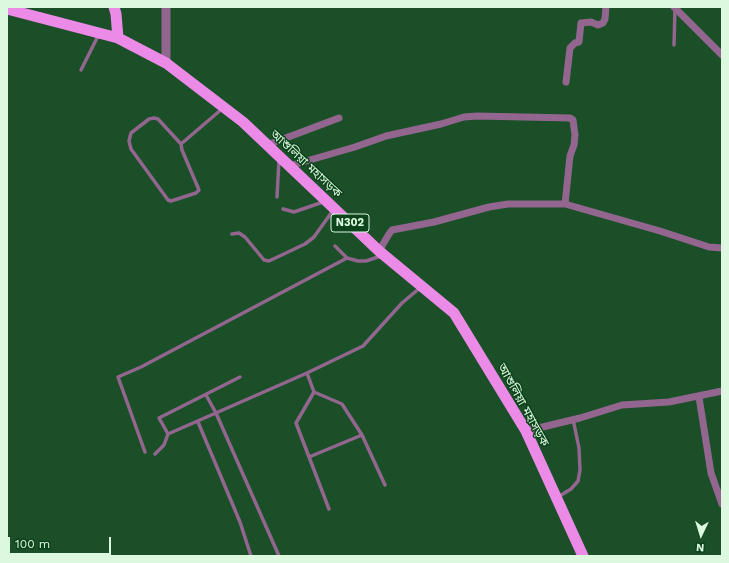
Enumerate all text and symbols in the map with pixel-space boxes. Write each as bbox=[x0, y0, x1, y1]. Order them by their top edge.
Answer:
street label: আশুলিয়া মহাসড়ক bbox=[267, 127, 345, 201]
road number: N302 bbox=[331, 214, 369, 232]
street label: আশুলিয়া মহাসড়ক bbox=[494, 361, 552, 449]
north arrow bbox=[681, 515, 721, 555]
scale bar bbox=[10, 529, 113, 555]
text: 100 m bbox=[15, 537, 50, 551]
text: N bbox=[696, 541, 705, 554]

